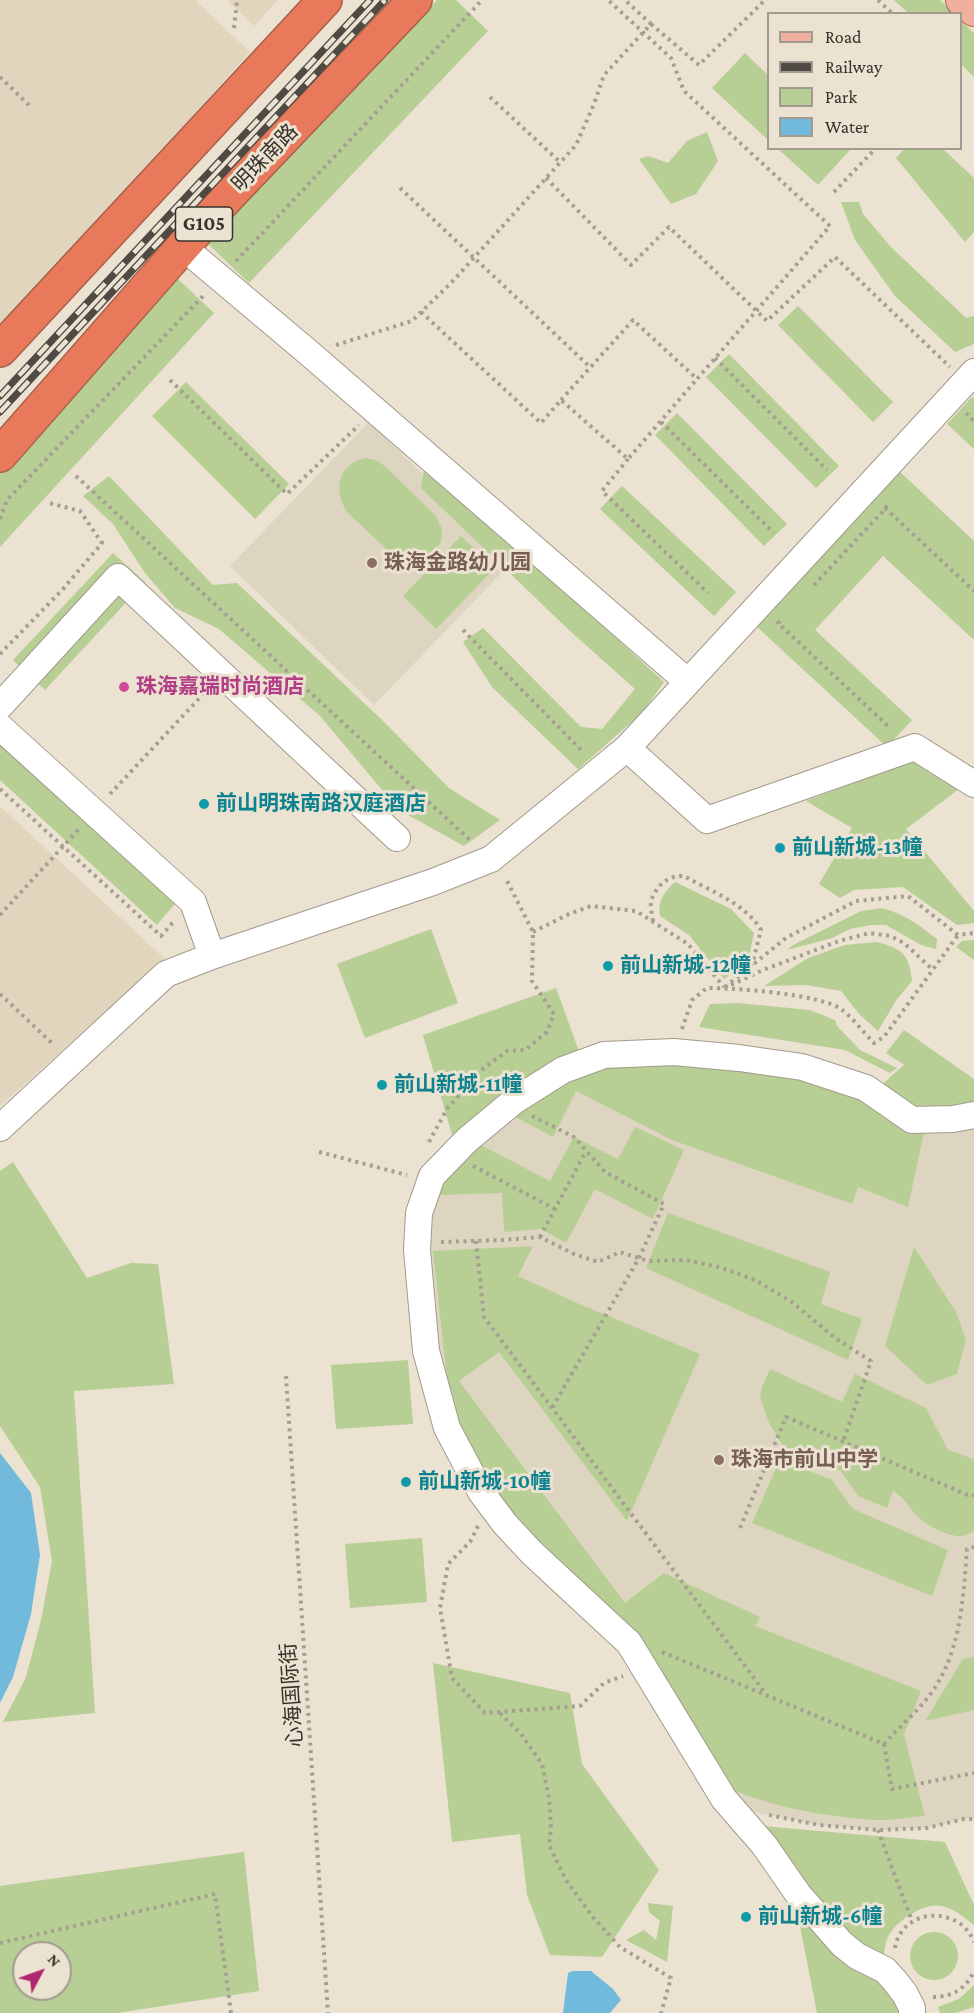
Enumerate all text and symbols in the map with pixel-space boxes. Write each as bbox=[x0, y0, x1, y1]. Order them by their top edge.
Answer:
legend bbox=[767, 12, 962, 150]
text: Road bbox=[825, 27, 862, 47]
text: Railway bbox=[825, 57, 882, 77]
text: Park bbox=[825, 87, 857, 107]
text: Water bbox=[825, 117, 869, 137]
street label: 明珠南路 bbox=[227, 119, 303, 197]
road number: G105 bbox=[176, 207, 232, 241]
place label: 珠海金路幼儿园 bbox=[384, 550, 531, 576]
marker: 珠海金路幼儿园 bbox=[365, 556, 379, 570]
place label: 珠海嘉瑞时尚酒店 bbox=[136, 674, 304, 700]
marker: 珠海嘉瑞时尚酒店 bbox=[117, 680, 131, 694]
place label: 前山明珠南路汉庭酒店 bbox=[216, 791, 426, 817]
marker: 前山明珠南路汉庭酒店 bbox=[197, 797, 211, 811]
place label: 前山新城-13幢 bbox=[792, 835, 923, 861]
marker: 前山新城-13幢 bbox=[773, 841, 787, 855]
place label: 前山新城-12幢 bbox=[620, 953, 751, 979]
marker: 前山新城-12幢 bbox=[601, 959, 615, 973]
place label: 前山新城-11幢 bbox=[394, 1072, 522, 1098]
marker: 前山新城-11幢 bbox=[375, 1078, 389, 1092]
place label: 珠海市前山中学 bbox=[731, 1447, 878, 1473]
marker: 珠海市前山中学 bbox=[712, 1453, 726, 1467]
place label: 前山新城-10幢 bbox=[418, 1469, 551, 1495]
marker: 前山新城-10幢 bbox=[399, 1475, 413, 1489]
street label: 心海国际街 bbox=[276, 1642, 308, 1748]
place label: 前山新城-6幢 bbox=[758, 1904, 883, 1930]
marker: 前山新城-6幢 bbox=[739, 1910, 753, 1924]
north arrow bbox=[12, 1941, 72, 2001]
text: N bbox=[44, 1950, 64, 1970]

